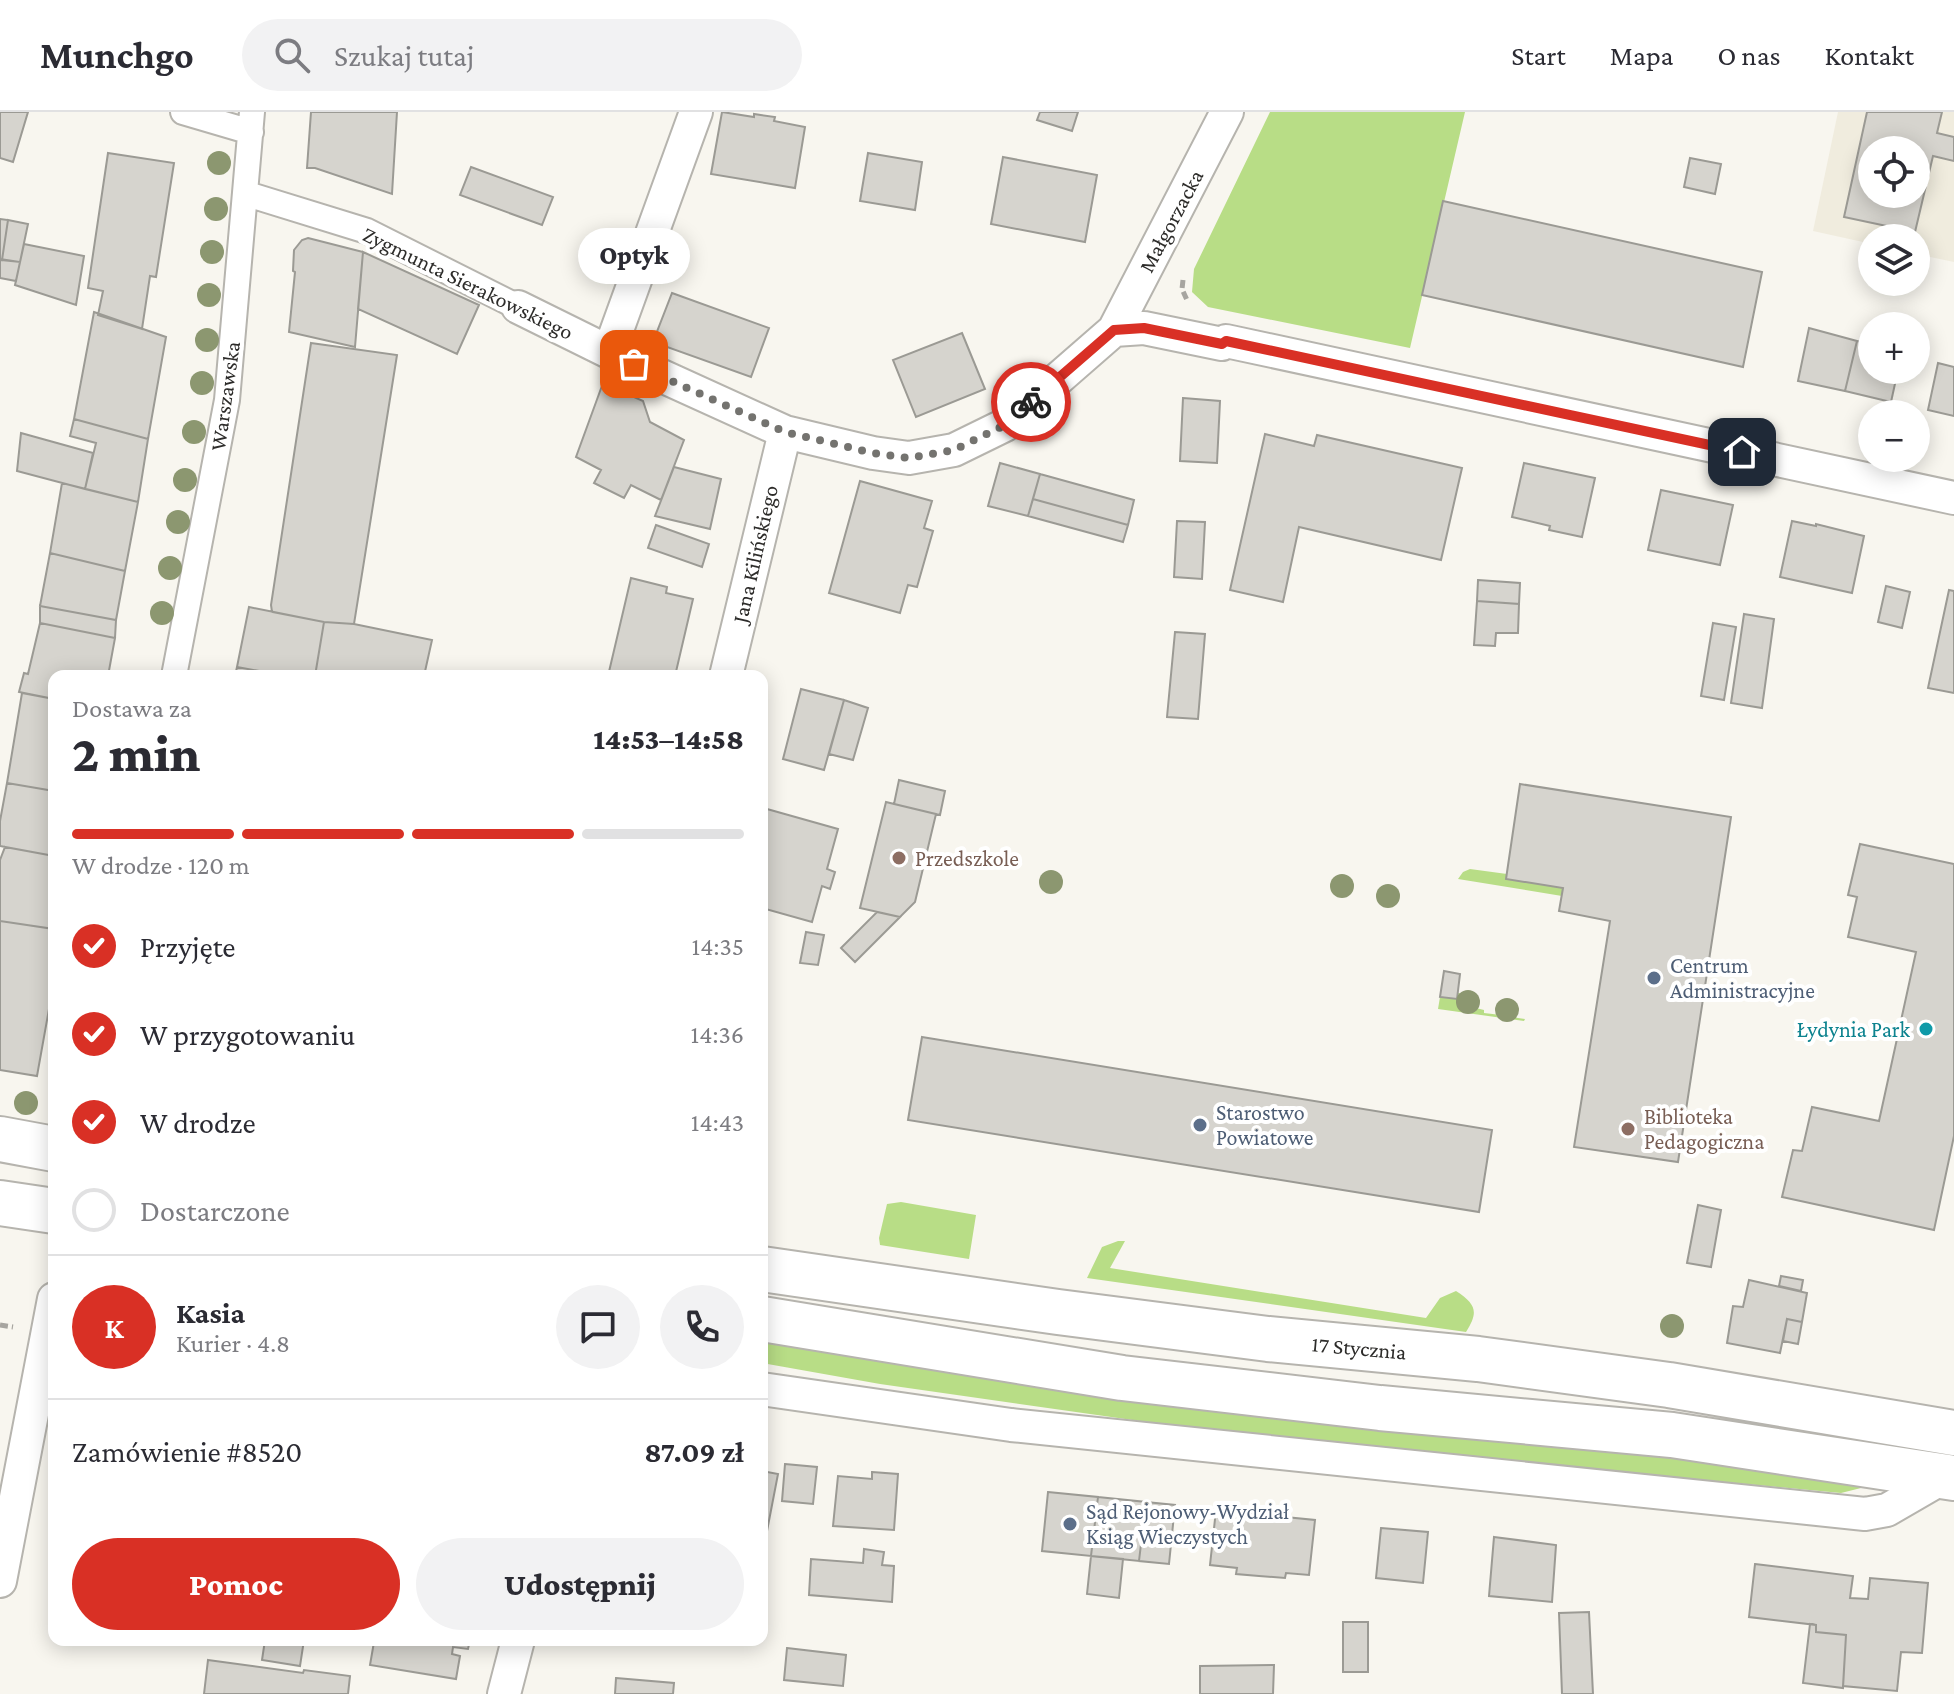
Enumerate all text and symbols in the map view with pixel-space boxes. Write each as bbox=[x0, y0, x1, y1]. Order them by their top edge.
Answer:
search box bbox=[242, 19, 802, 91]
icon: search bbox=[270, 33, 314, 77]
text: Munchgo bbox=[40, 34, 194, 76]
text: Szukaj tutaj bbox=[334, 39, 474, 72]
text: Start bbox=[1511, 40, 1566, 71]
text: Mapa bbox=[1610, 40, 1674, 71]
text: O nas bbox=[1718, 40, 1781, 71]
text: Kontakt bbox=[1825, 40, 1914, 71]
map controls bbox=[1858, 136, 1930, 472]
button: locate bbox=[1858, 136, 1930, 208]
street label: Małgorzacka bbox=[1134, 165, 1208, 277]
street label: Zygmunta Sierakowskiego bbox=[359, 221, 577, 345]
button: layers bbox=[1858, 224, 1930, 296]
callout: Optyk bbox=[578, 228, 690, 284]
text: Optyk bbox=[599, 241, 669, 270]
button: + bbox=[1858, 312, 1930, 384]
pin bbox=[600, 330, 668, 398]
street label: Warszawska bbox=[205, 340, 245, 452]
icon: bag bbox=[612, 342, 656, 386]
courier bbox=[991, 362, 1071, 442]
icon: bike bbox=[1009, 380, 1053, 424]
button: − bbox=[1858, 400, 1930, 472]
pin bbox=[1708, 418, 1776, 486]
icon: home bbox=[1720, 430, 1764, 474]
street label: Jana Kilińskiego bbox=[727, 483, 783, 627]
text: Dostawa za bbox=[72, 694, 192, 723]
text: 14:53–14:58 bbox=[593, 722, 744, 755]
text: 2 min bbox=[72, 724, 200, 782]
place label: Przedszkole bbox=[915, 846, 1019, 871]
marker: Przedszkole bbox=[890, 849, 908, 867]
text: W drodze · 120 m bbox=[72, 851, 250, 880]
icon: check bbox=[72, 924, 116, 968]
text: Przyjęte bbox=[140, 930, 236, 963]
text: 14:35 bbox=[692, 932, 744, 961]
place label: Centrum Administracyjne bbox=[1670, 953, 1815, 1003]
marker: Centrum Administracyjne bbox=[1645, 969, 1663, 987]
icon: check bbox=[72, 1012, 116, 1056]
place label: Łydynia Park bbox=[1797, 1017, 1910, 1042]
text: W przygotowaniu bbox=[140, 1018, 355, 1051]
text: 14:36 bbox=[691, 1020, 744, 1049]
marker: Łydynia Park bbox=[1917, 1020, 1935, 1038]
icon: check bbox=[72, 1100, 116, 1144]
place label: Starostwo Powiatowe bbox=[1216, 1100, 1313, 1150]
place label: Biblioteka Pedagogiczna bbox=[1644, 1104, 1764, 1154]
text: W drodze bbox=[140, 1106, 256, 1139]
text: 14:43 bbox=[691, 1108, 744, 1137]
marker: Starostwo Powiatowe bbox=[1191, 1116, 1209, 1134]
marker: Biblioteka Pedagogiczna bbox=[1619, 1120, 1637, 1138]
text: Dostarczone bbox=[140, 1194, 290, 1227]
button: chat bbox=[556, 1285, 640, 1369]
button: phone bbox=[660, 1285, 744, 1369]
text: Kasia bbox=[176, 1296, 245, 1329]
text: K bbox=[104, 1311, 124, 1344]
text: Kurier · 4.8 bbox=[176, 1329, 290, 1358]
street label: 17 Stycznia bbox=[1311, 1331, 1407, 1365]
text: Zamówienie #8520 bbox=[72, 1435, 302, 1468]
text: 87.09 zł bbox=[644, 1435, 744, 1468]
place label: Sąd Rejonowy-Wydział Ksiąg Wieczystych bbox=[1086, 1499, 1289, 1549]
marker: Sąd Rejonowy-Wydział Ksiąg Wieczystych bbox=[1061, 1515, 1079, 1533]
button: Pomoc bbox=[72, 1538, 400, 1630]
button: Udostępnij bbox=[416, 1538, 744, 1630]

